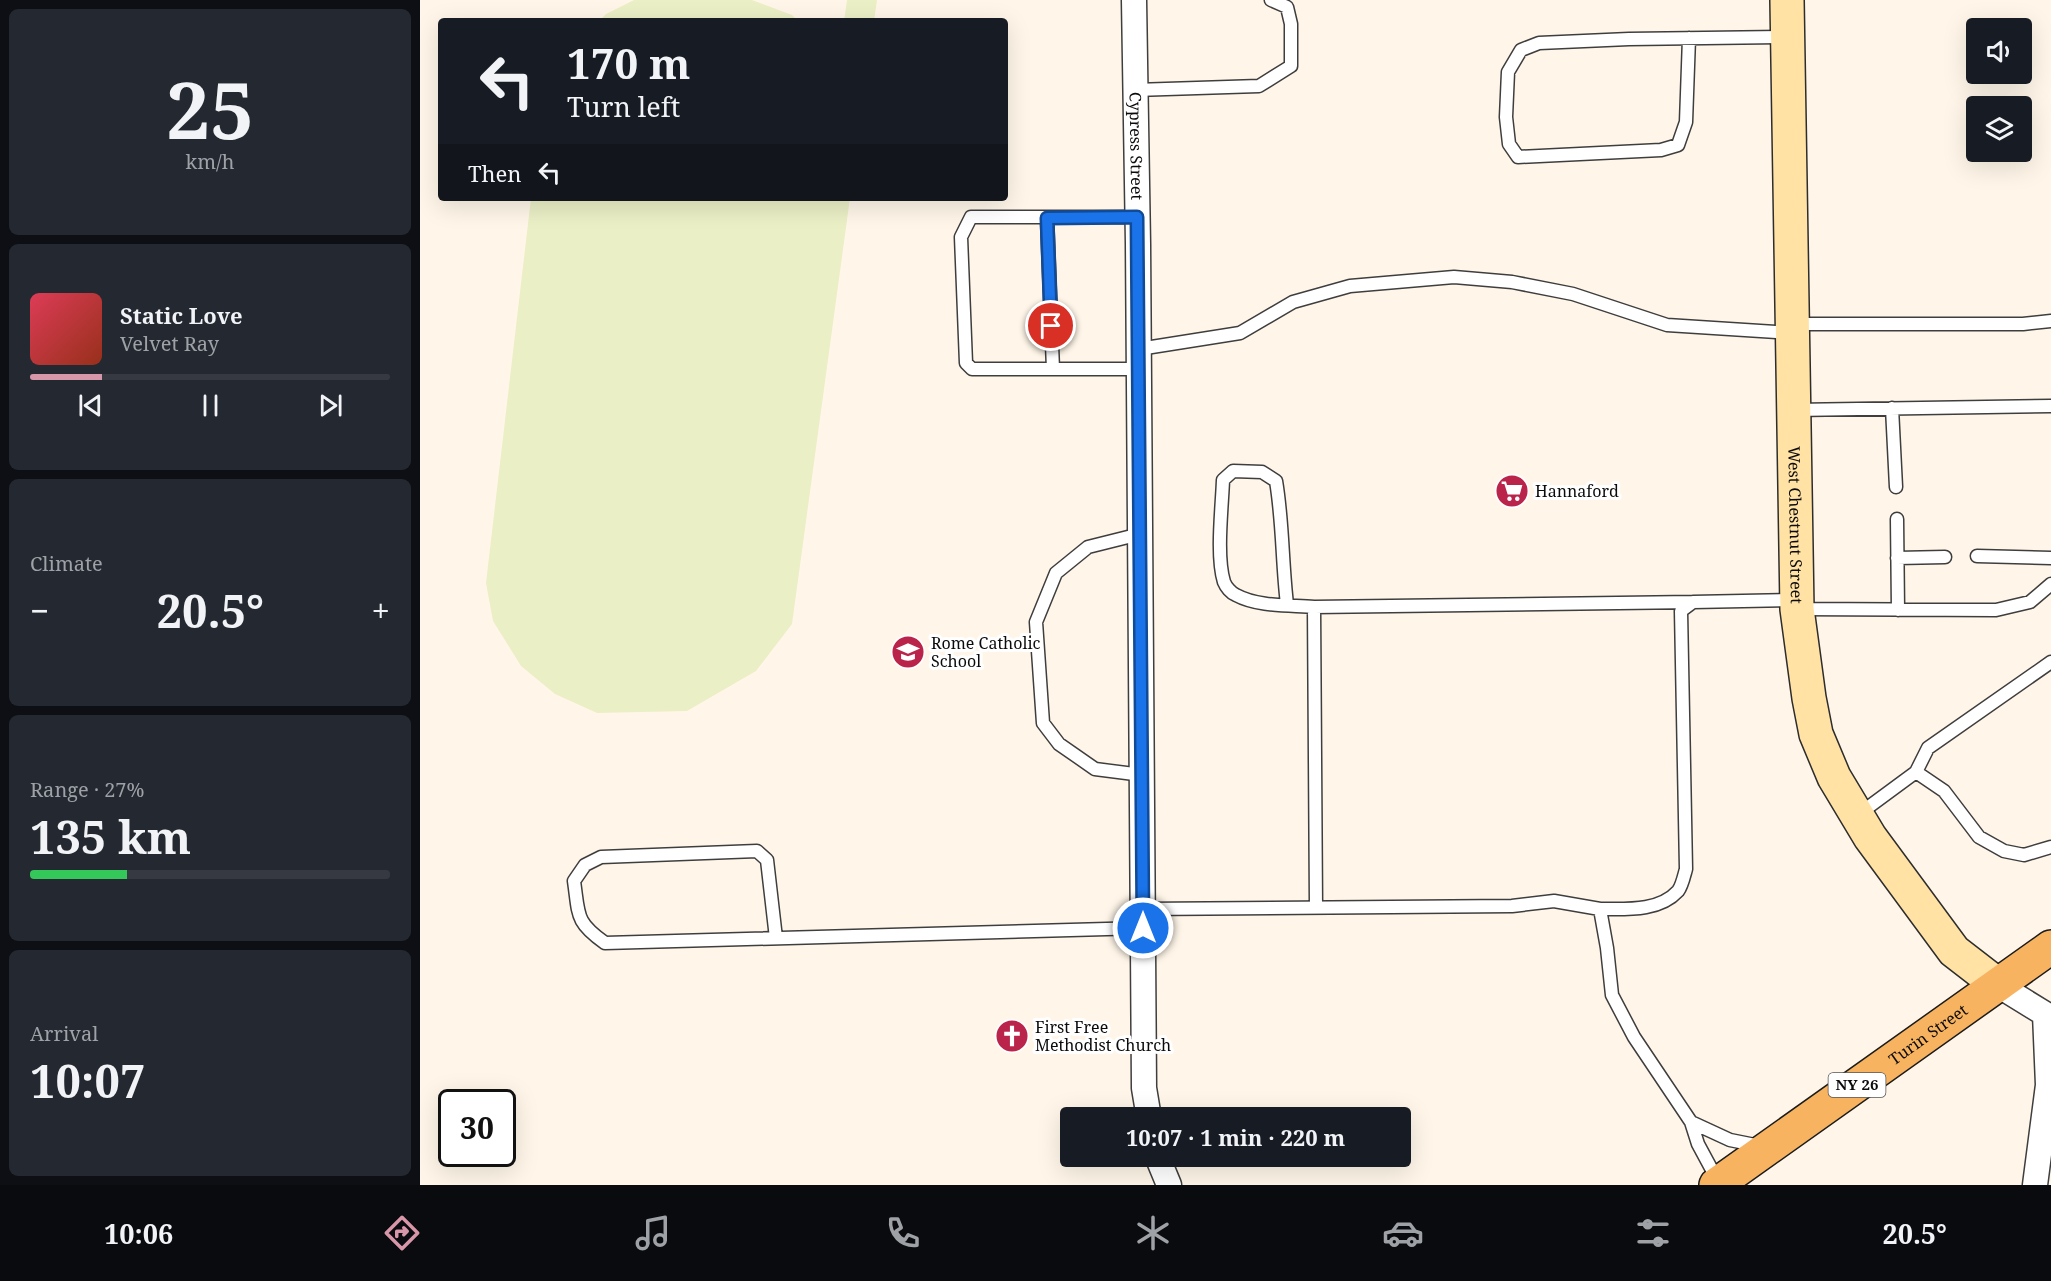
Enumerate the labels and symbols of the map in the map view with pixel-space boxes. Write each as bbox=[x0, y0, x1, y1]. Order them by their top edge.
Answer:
street label: Cypress Street bbox=[1125, 92, 1148, 201]
pin bbox=[1025, 300, 1076, 351]
street label: West Chestnut Street bbox=[1783, 446, 1808, 604]
supermarket icon: Hannaford bbox=[1494, 473, 1530, 509]
place label: Hannaford bbox=[1535, 480, 1619, 502]
place label: Rome Catholic School bbox=[931, 632, 1041, 672]
school or university icon: Rome Catholic School bbox=[890, 634, 926, 670]
position arrow bbox=[1111, 896, 1175, 960]
street label: Turin Street bbox=[1884, 999, 1972, 1070]
place label: First Free Methodist Church bbox=[1035, 1016, 1171, 1056]
church icon: First Free Methodist Church bbox=[994, 1018, 1030, 1054]
road number: NY 26 bbox=[1828, 1073, 1886, 1097]
speed limit sign: 30 bbox=[438, 1089, 516, 1167]

